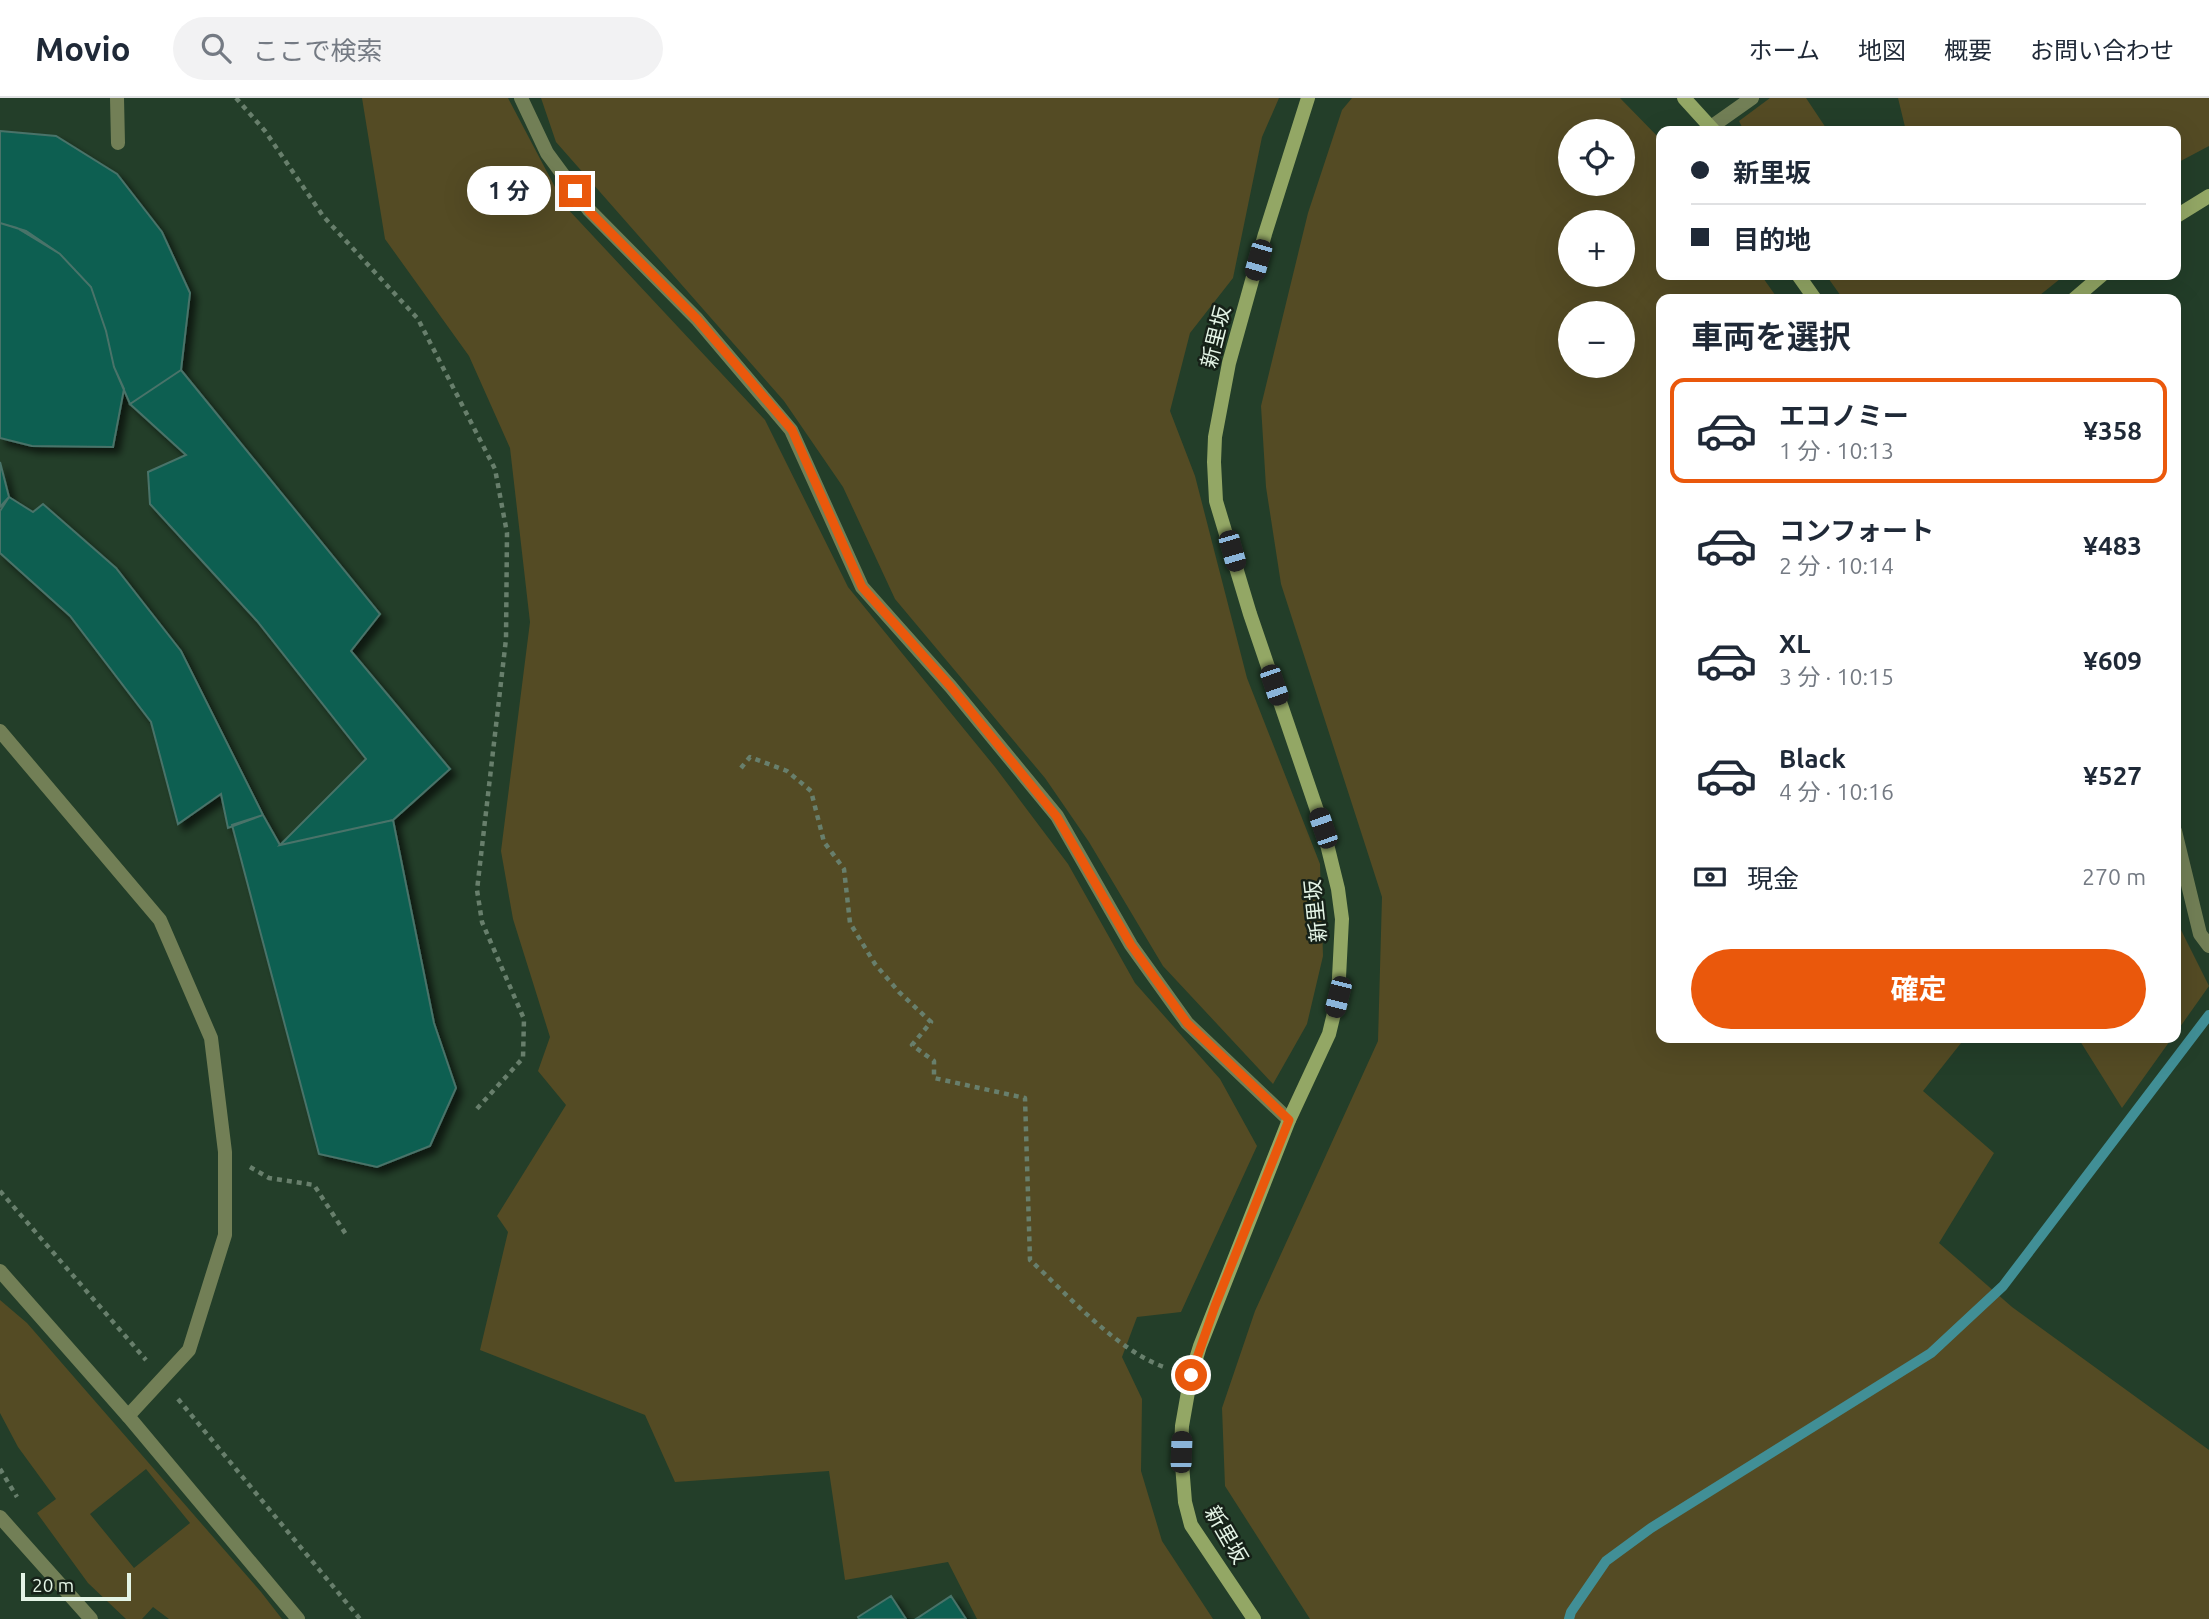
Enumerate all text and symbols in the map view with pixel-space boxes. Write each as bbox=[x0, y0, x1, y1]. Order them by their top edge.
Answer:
search box bbox=[173, 17, 663, 80]
icon: search bbox=[197, 29, 235, 67]
text: Movio bbox=[35, 30, 131, 67]
text: ここで検索 bbox=[253, 36, 383, 65]
text: ホーム bbox=[1749, 37, 1820, 64]
text: 地図 bbox=[1858, 37, 1906, 64]
text: 概要 bbox=[1944, 37, 1992, 64]
text: お問い合わせ bbox=[2030, 37, 2174, 64]
map controls bbox=[1558, 119, 1635, 378]
button: locate bbox=[1558, 119, 1635, 196]
text: 新里坂 bbox=[1733, 158, 1811, 187]
callout: 1 分 bbox=[466, 166, 550, 216]
route end bbox=[559, 175, 591, 207]
text: 1 分 bbox=[488, 178, 530, 203]
button: + bbox=[1558, 210, 1635, 287]
text: 目的地 bbox=[1733, 225, 1811, 254]
car bbox=[1243, 237, 1274, 283]
button: − bbox=[1558, 301, 1635, 378]
street label: 新里坂 bbox=[1196, 303, 1234, 370]
text: 車両を選択 bbox=[1691, 318, 1851, 354]
icon: car bbox=[1695, 399, 1758, 462]
text: エコノミー bbox=[1779, 401, 1909, 430]
text: ¥358 bbox=[2083, 416, 2142, 445]
text: 1 分 · 10:13 bbox=[1779, 438, 1894, 463]
icon: car bbox=[1695, 514, 1758, 577]
text: コンフォート bbox=[1779, 516, 1934, 545]
car bbox=[1217, 528, 1248, 574]
text: ¥483 bbox=[2083, 531, 2142, 560]
text: 2 分 · 10:14 bbox=[1779, 553, 1894, 578]
icon: car bbox=[1695, 629, 1758, 692]
text: XL bbox=[1779, 629, 1810, 658]
text: ¥609 bbox=[2083, 646, 2142, 675]
car bbox=[1258, 662, 1291, 708]
text: 3 分 · 10:15 bbox=[1779, 664, 1894, 689]
icon: car bbox=[1695, 744, 1758, 807]
text: Black bbox=[1779, 744, 1846, 773]
text: ¥527 bbox=[2083, 761, 2142, 790]
text: 4 分 · 10:16 bbox=[1779, 779, 1894, 804]
car bbox=[1307, 805, 1340, 851]
icon: cash bbox=[1691, 858, 1729, 896]
text: 現金 bbox=[1747, 864, 1799, 893]
text: 270 m bbox=[2082, 864, 2146, 889]
street label: 新里坂 bbox=[1300, 879, 1330, 944]
button: 確定 bbox=[1691, 949, 2146, 1029]
car bbox=[1323, 974, 1354, 1020]
route start bbox=[1175, 1359, 1207, 1391]
car bbox=[1170, 1431, 1193, 1473]
street label: 新里坂 bbox=[1201, 1501, 1253, 1568]
scale bar bbox=[21, 1570, 131, 1602]
text: 20 m bbox=[32, 1574, 74, 1596]

